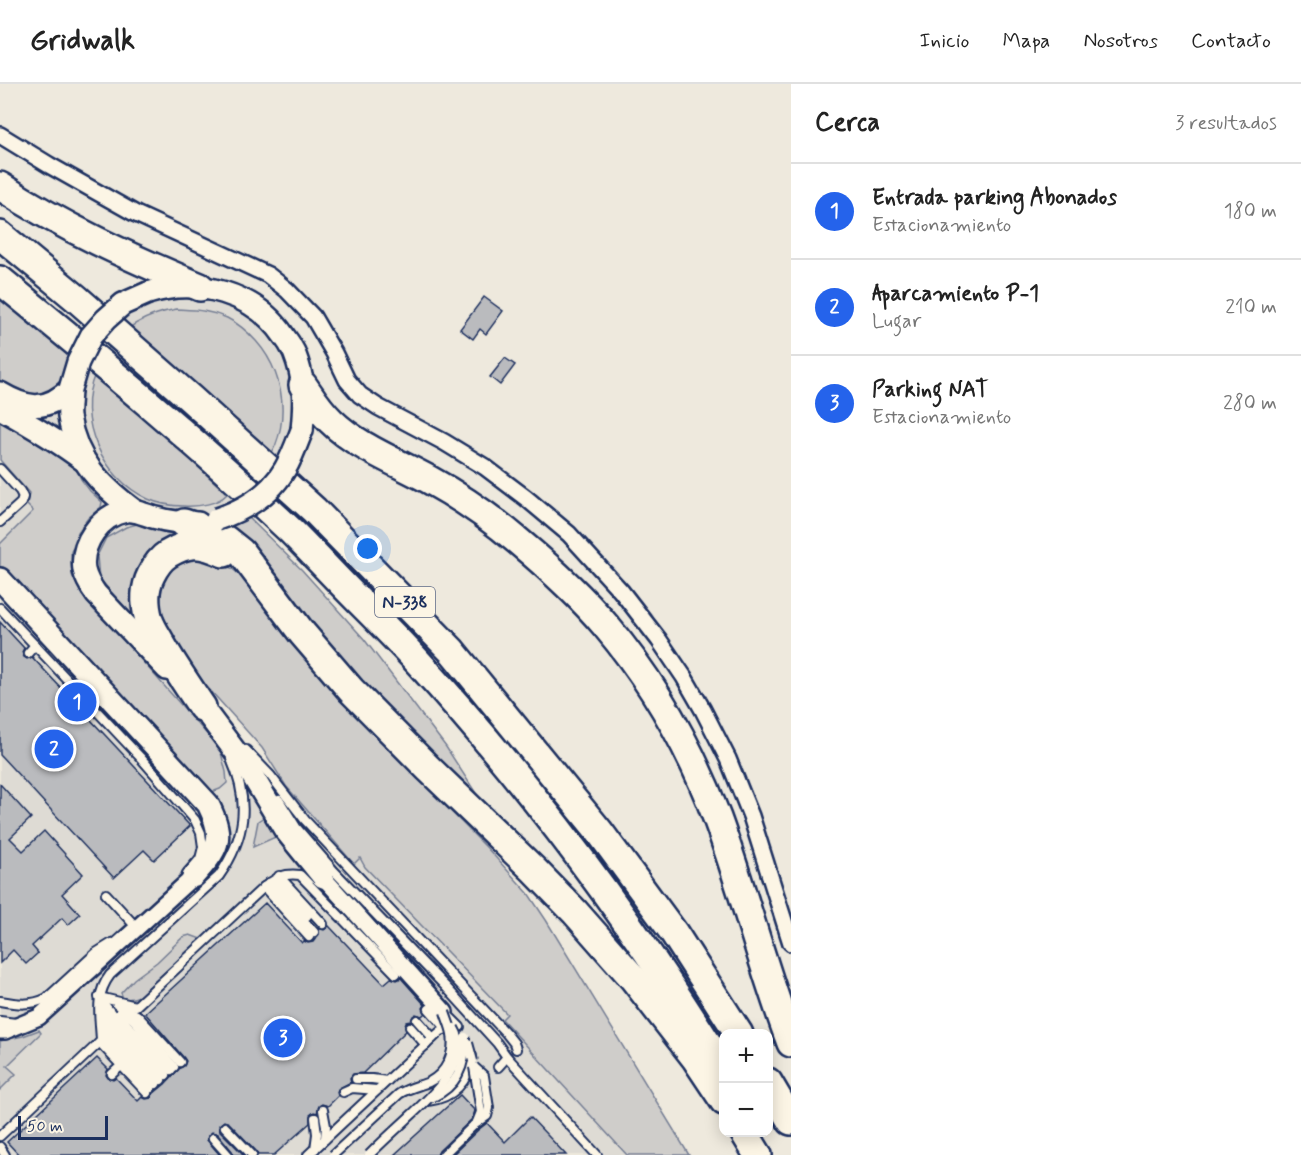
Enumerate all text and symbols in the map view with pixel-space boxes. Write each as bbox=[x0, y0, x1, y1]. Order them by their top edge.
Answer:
text: Gridwalk bbox=[30, 23, 135, 60]
text: Inicio bbox=[920, 27, 970, 55]
text: Mapa bbox=[1003, 27, 1050, 55]
text: Nosotros bbox=[1083, 27, 1158, 55]
text: Contacto bbox=[1191, 27, 1271, 55]
text: Cerca bbox=[815, 106, 880, 140]
text: 3 resultados bbox=[1175, 110, 1277, 137]
text: Entrada parking Abonados bbox=[872, 184, 1117, 212]
text: 1 bbox=[830, 198, 839, 225]
text: 180 m bbox=[1224, 198, 1277, 225]
text: Estacionamiento bbox=[872, 212, 1011, 239]
text: Aparcamiento P-1 bbox=[872, 280, 1039, 308]
text: 2 bbox=[830, 294, 839, 321]
text: 210 m bbox=[1225, 294, 1277, 321]
text: Lugar bbox=[872, 308, 921, 335]
text: Parking NAT bbox=[872, 376, 988, 404]
text: 3 bbox=[830, 390, 839, 417]
text: 280 m bbox=[1223, 390, 1277, 417]
text: Estacionamiento bbox=[872, 404, 1011, 431]
your location bbox=[353, 534, 382, 563]
road number: N-338 bbox=[375, 587, 435, 617]
pin: 1 bbox=[58, 680, 97, 724]
pin: 2 bbox=[34, 726, 74, 772]
pin: 3 bbox=[264, 1016, 302, 1060]
map controls bbox=[719, 1029, 773, 1137]
button: + bbox=[719, 1029, 773, 1083]
button: − bbox=[719, 1083, 773, 1137]
scale bar bbox=[18, 1113, 108, 1140]
text: 50 m bbox=[27, 1116, 63, 1137]

